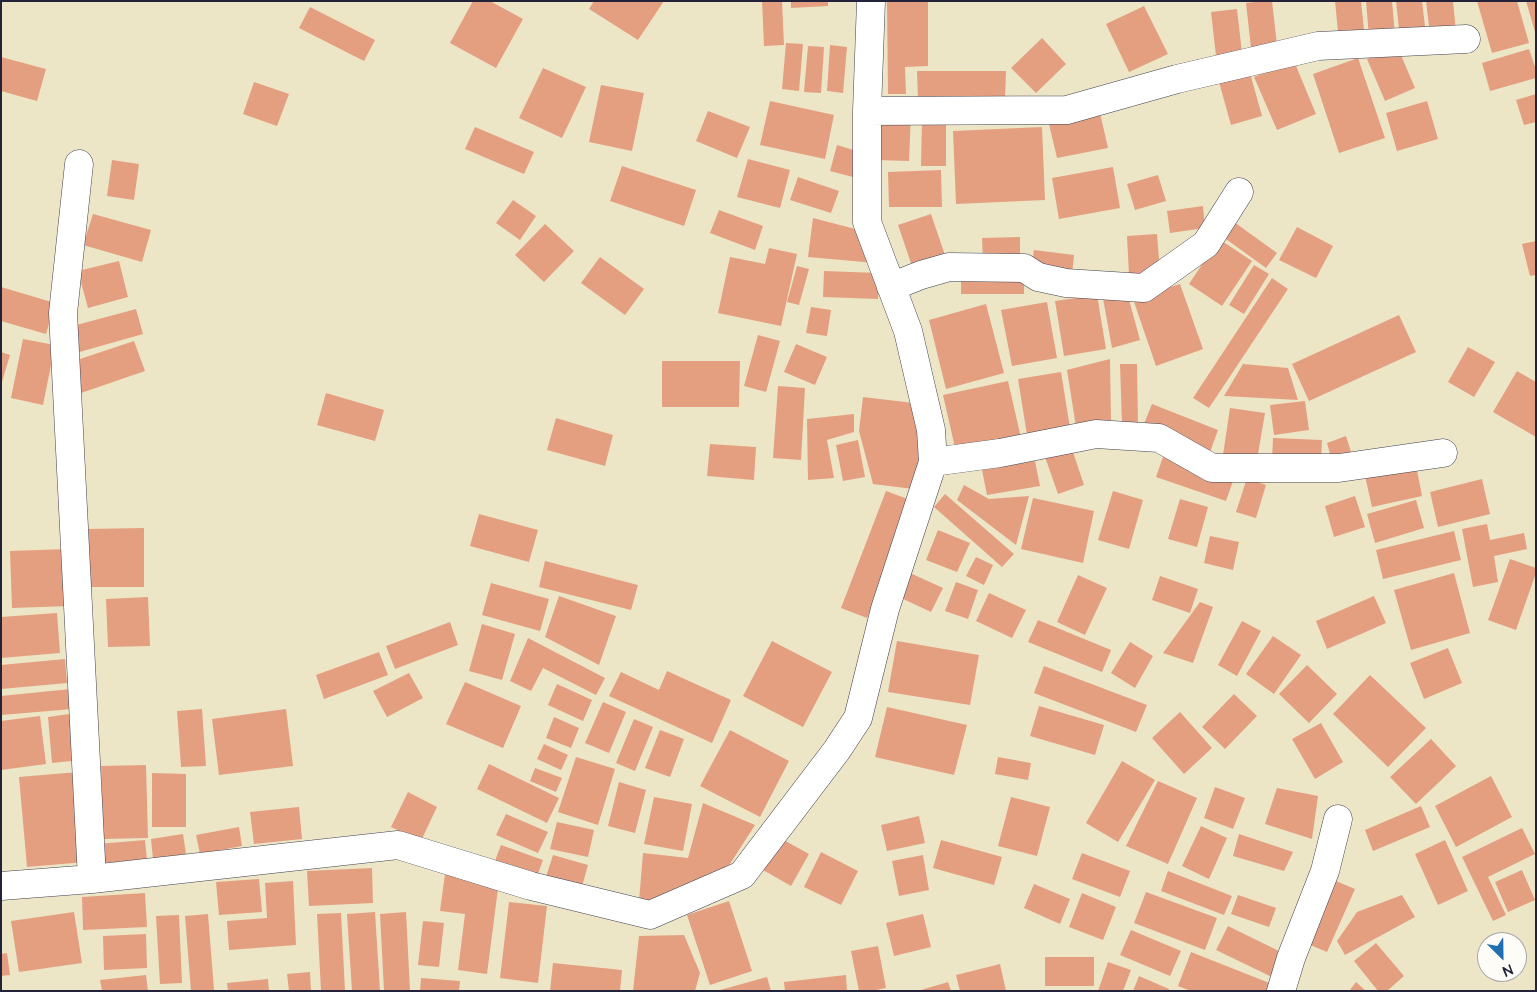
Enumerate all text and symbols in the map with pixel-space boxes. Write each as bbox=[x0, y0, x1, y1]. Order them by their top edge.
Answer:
north arrow bbox=[1477, 932, 1527, 982]
text: N bbox=[1500, 959, 1515, 981]

